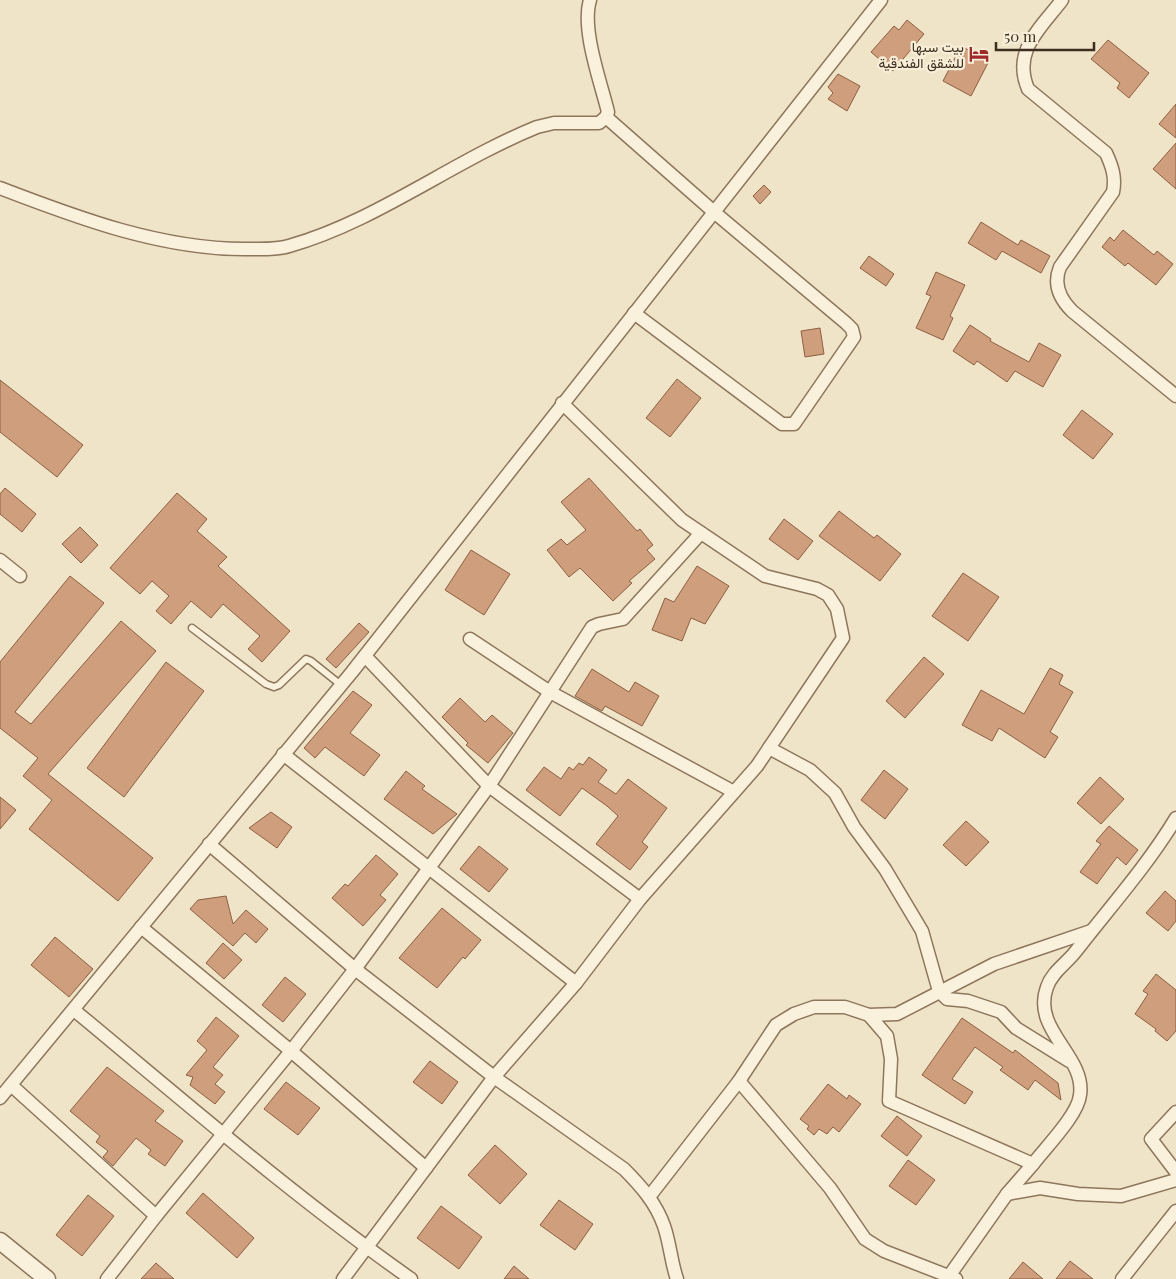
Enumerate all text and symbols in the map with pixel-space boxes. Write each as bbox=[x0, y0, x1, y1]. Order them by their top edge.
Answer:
scale bar bbox=[996, 20, 1094, 52]
text: 50 m bbox=[1004, 26, 1037, 46]
place label: بيت سبها للشقق الفندقية bbox=[878, 37, 964, 72]
hotel icon: بيت سبها للشقق الفندقية bbox=[968, 43, 990, 65]

